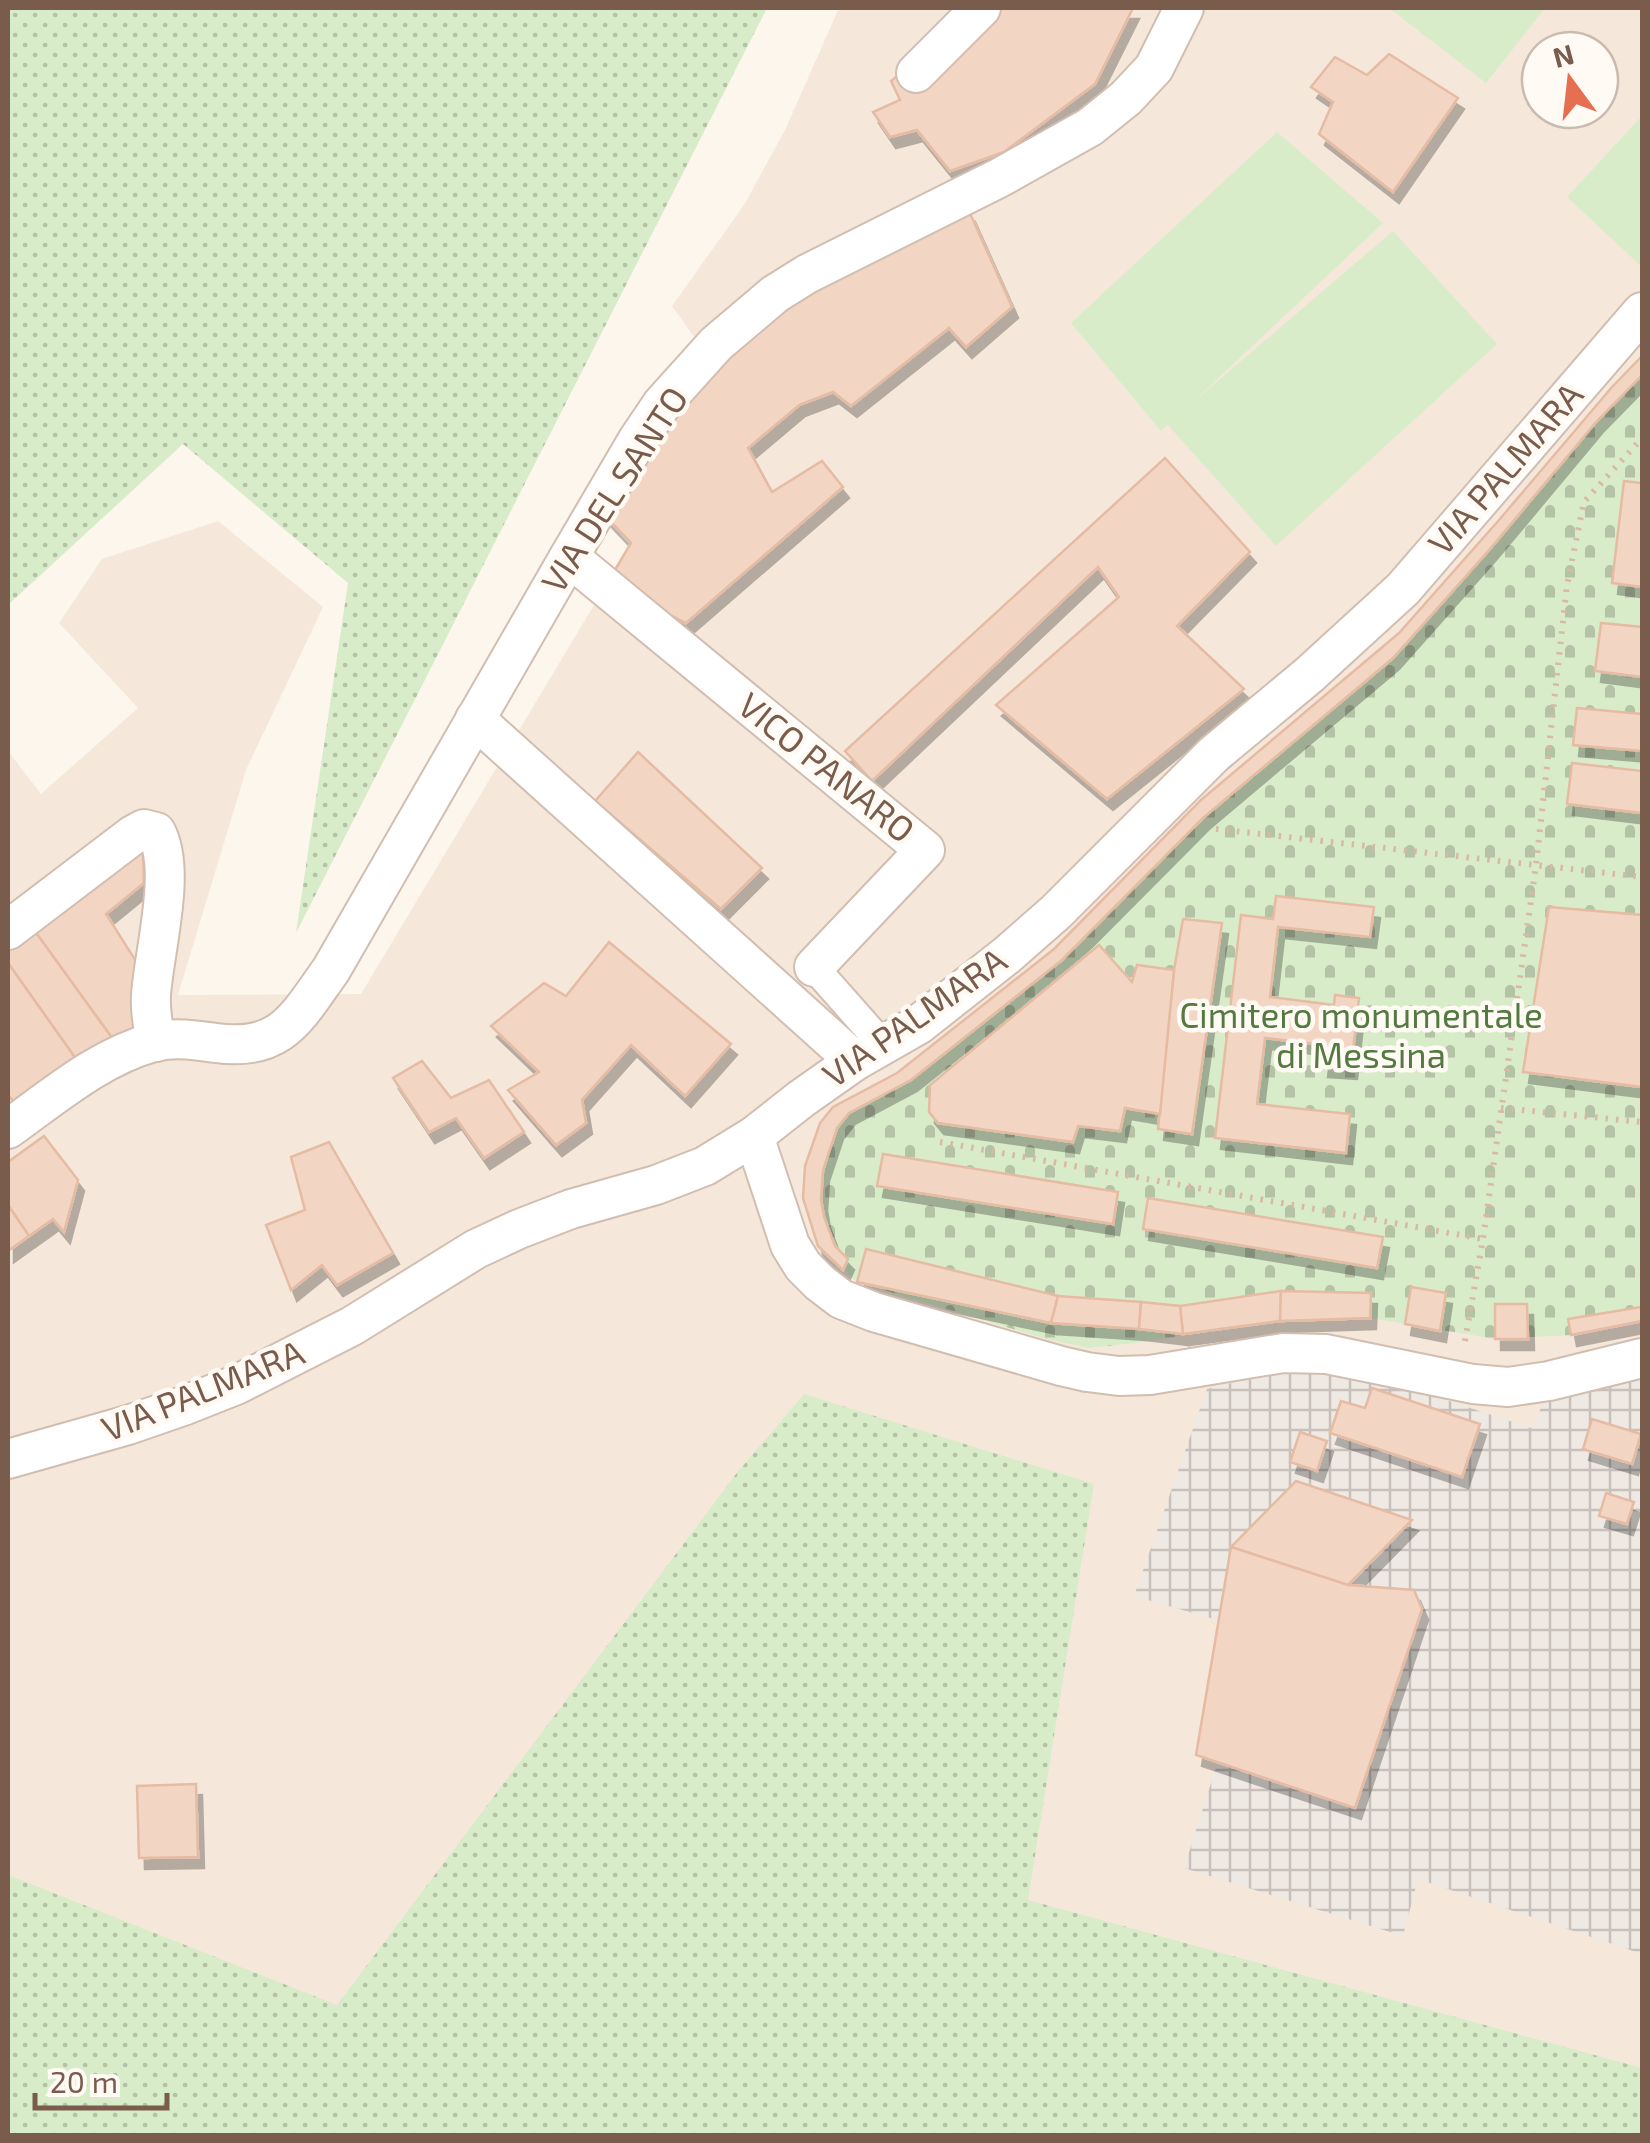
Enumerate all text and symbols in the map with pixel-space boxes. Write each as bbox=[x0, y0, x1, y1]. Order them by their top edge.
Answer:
north arrow bbox=[1520, 30, 1620, 130]
text: N bbox=[1549, 36, 1577, 74]
street label: VIA PALMARA bbox=[1418, 373, 1591, 562]
street label: VIA DEL SANTO bbox=[531, 378, 695, 599]
street label: VICO PANARO bbox=[731, 683, 924, 850]
street label: VIA PALMARA bbox=[814, 938, 1014, 1095]
park label: Cimitero monumentale di Messina bbox=[1179, 993, 1543, 1075]
street label: VIA PALMARA bbox=[95, 1329, 310, 1449]
scale bar bbox=[35, 2048, 168, 2110]
text: 20 m bbox=[50, 2063, 118, 2099]

